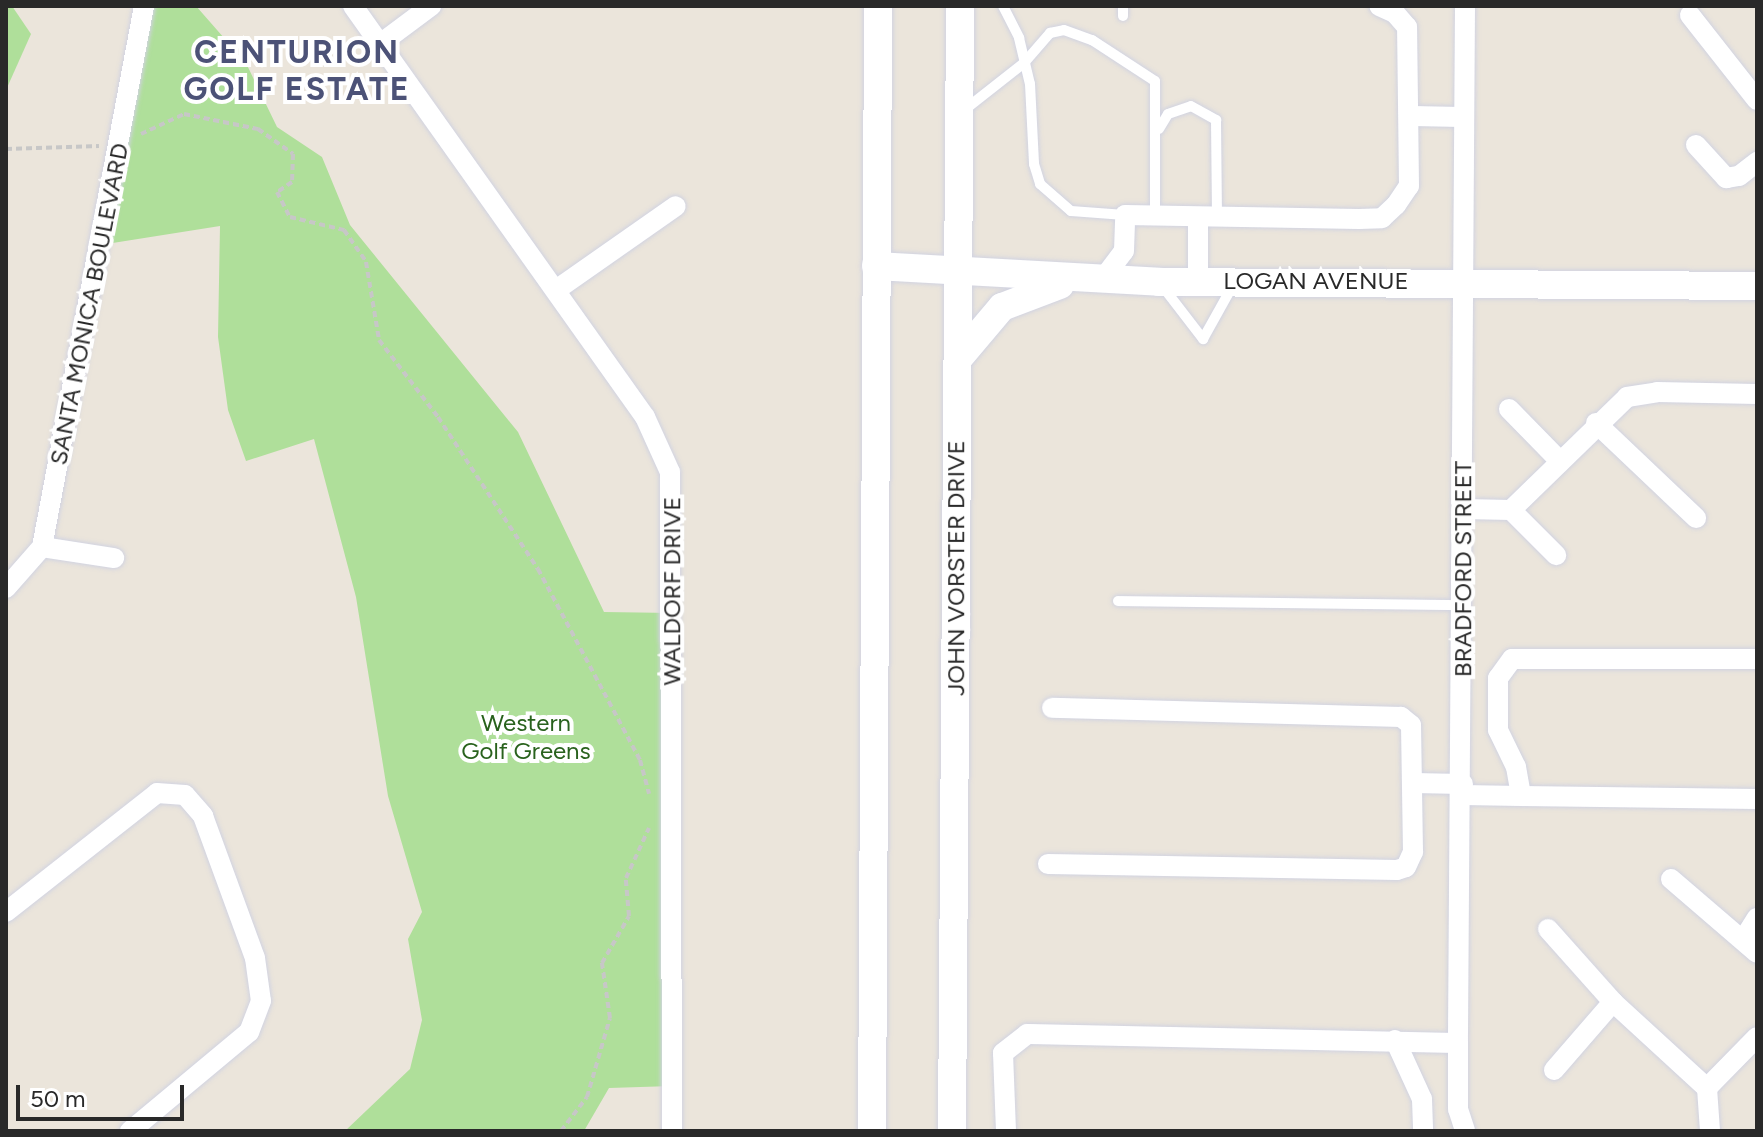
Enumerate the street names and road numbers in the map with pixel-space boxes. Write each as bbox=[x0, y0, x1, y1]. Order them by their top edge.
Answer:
street label: SANTA MONICA BOULEVARD bbox=[44, 141, 134, 467]
street label: LOGAN AVENUE bbox=[1223, 267, 1409, 295]
street label: JOHN VORSTER DRIVE bbox=[942, 440, 970, 696]
street label: BRADFORD STREET bbox=[1449, 461, 1477, 677]
street label: WALDORF DRIVE bbox=[658, 497, 686, 685]

